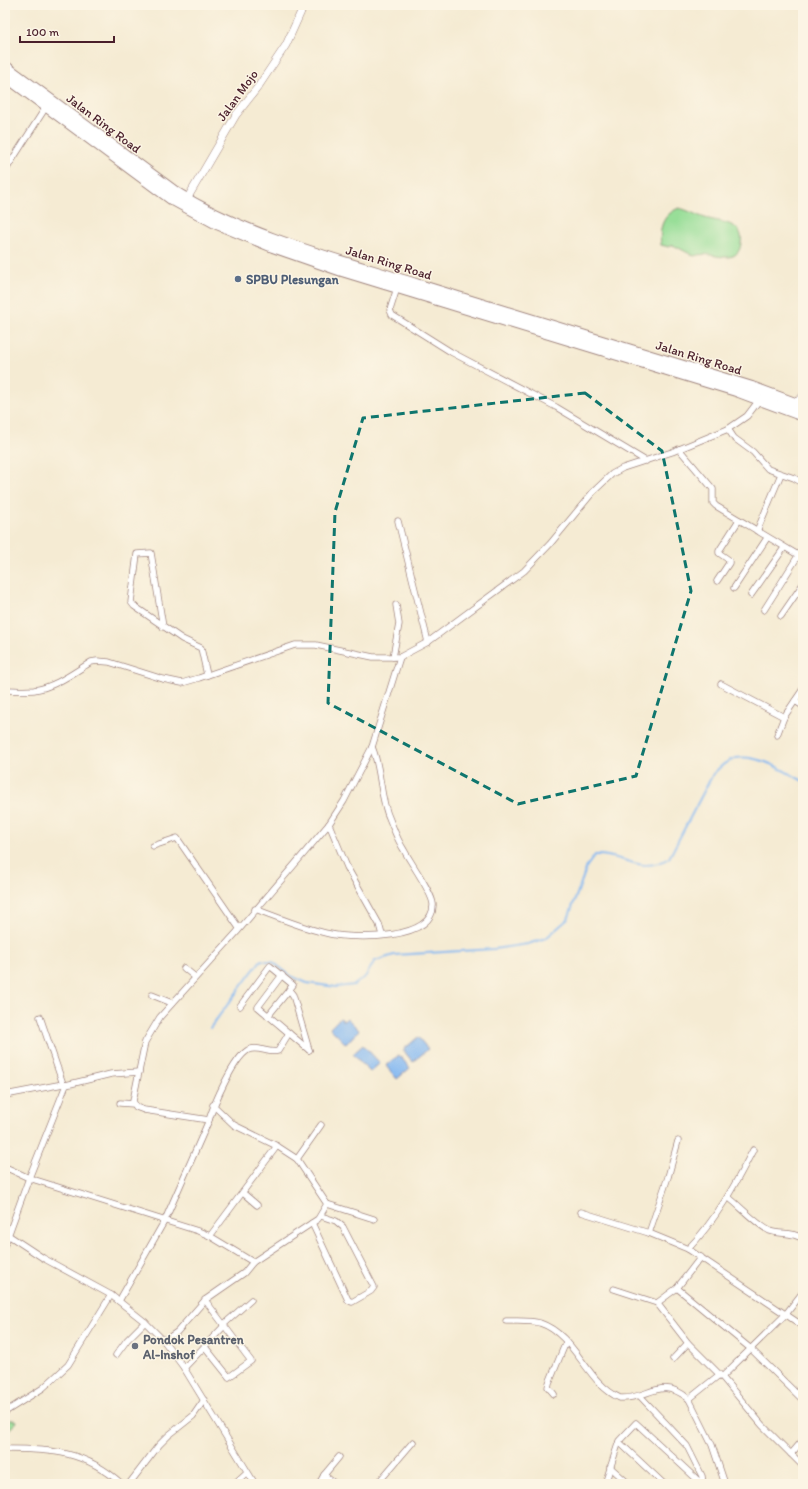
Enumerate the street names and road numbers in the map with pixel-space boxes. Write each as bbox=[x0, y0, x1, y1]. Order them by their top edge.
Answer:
street label: Jalan Mojo bbox=[214, 66, 261, 124]
street label: Jalan Ring Road bbox=[64, 91, 144, 156]
street label: Jalan Ring Road bbox=[344, 242, 434, 283]
street label: Jalan Ring Road bbox=[654, 337, 744, 378]

